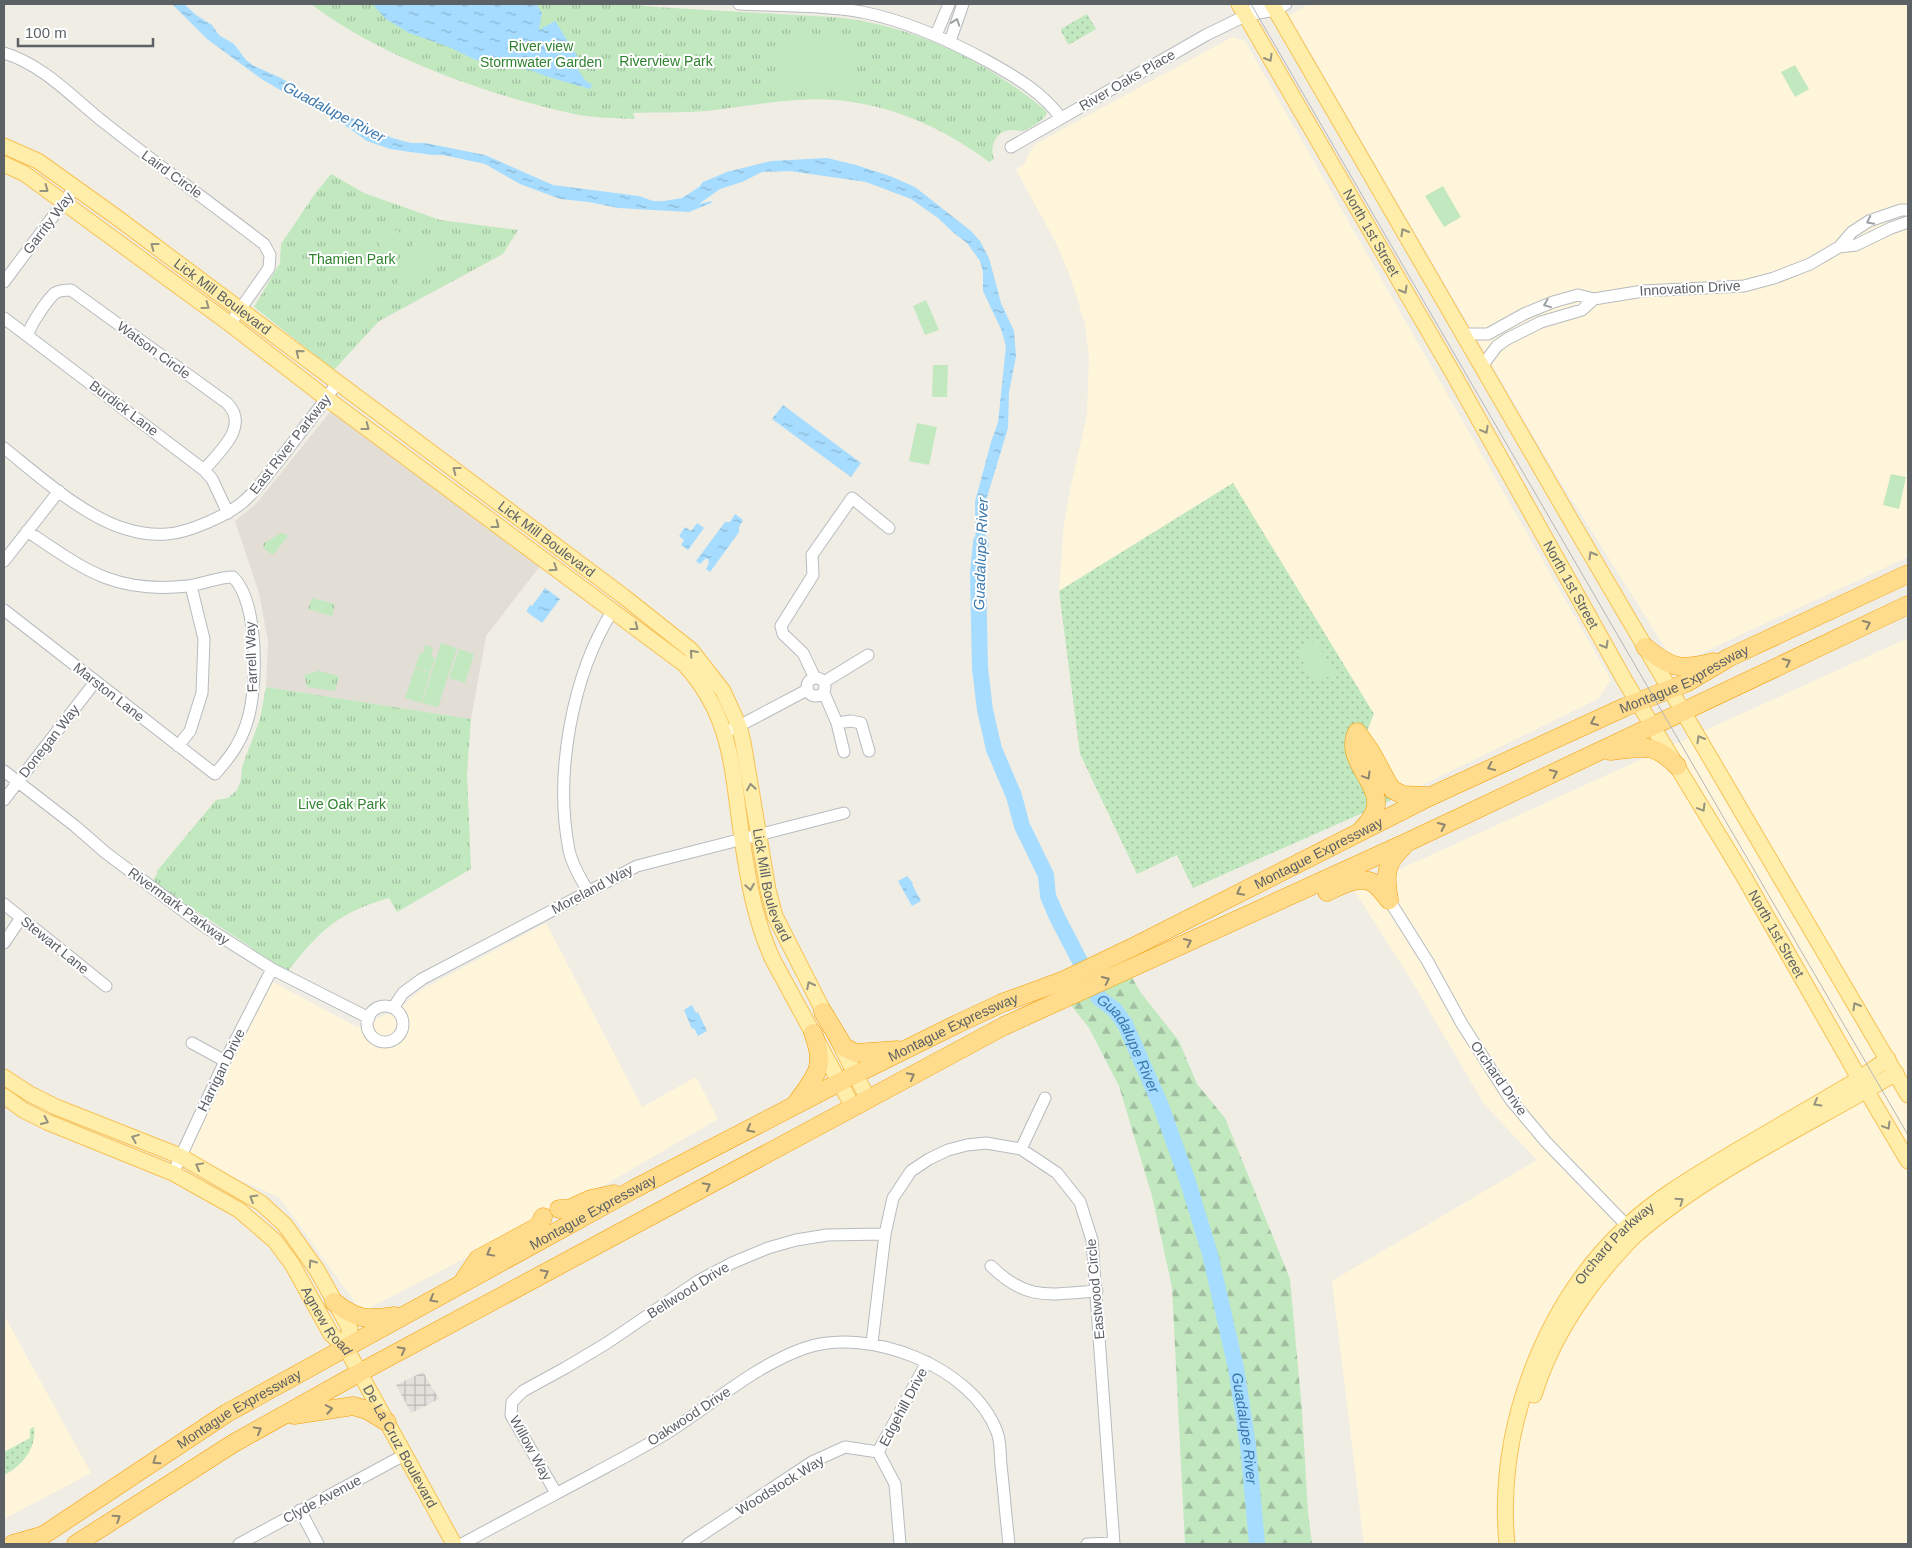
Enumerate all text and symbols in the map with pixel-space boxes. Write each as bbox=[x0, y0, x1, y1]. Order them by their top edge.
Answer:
scale bar bbox=[18, 15, 152, 47]
one-way arrow bbox=[951, 19, 961, 27]
text: 100 m bbox=[25, 24, 67, 41]
park label: River view Stormwater Garden bbox=[480, 38, 602, 70]
street label: River Oaks Place bbox=[1076, 46, 1178, 114]
park label: Riverview Park bbox=[619, 53, 714, 69]
one-way arrow bbox=[1263, 53, 1273, 62]
water label: Guadalupe River bbox=[281, 78, 389, 146]
street label: Laird Circle bbox=[139, 147, 206, 201]
one-way arrow bbox=[39, 183, 49, 192]
street label: North 1st Street bbox=[1340, 186, 1403, 279]
street label: Garrity Way bbox=[20, 189, 76, 257]
one-way arrow bbox=[1866, 215, 1875, 225]
one-way arrow bbox=[1401, 228, 1411, 237]
one-way arrow bbox=[151, 243, 160, 251]
park label: Thamien Park bbox=[308, 251, 397, 267]
street label: Lick Mill Boulevard bbox=[171, 255, 274, 338]
street label: Innovation Drive bbox=[1639, 277, 1741, 299]
one-way arrow bbox=[1397, 284, 1407, 293]
one-way arrow bbox=[200, 299, 209, 309]
one-way arrow bbox=[1543, 299, 1551, 309]
street label: Watson Circle bbox=[114, 318, 194, 382]
one-way arrow bbox=[296, 351, 305, 359]
street label: Burdick Lane bbox=[87, 377, 162, 439]
street label: East River Parkway bbox=[246, 391, 334, 497]
one-way arrow bbox=[360, 421, 370, 430]
one-way arrow bbox=[1478, 425, 1488, 434]
one-way arrow bbox=[452, 467, 462, 476]
water label: Guadalupe River bbox=[970, 496, 991, 611]
street label: Lick Mill Boulevard bbox=[495, 498, 598, 580]
one-way arrow bbox=[490, 519, 499, 527]
street label: North 1st Street bbox=[1540, 538, 1602, 632]
one-way arrow bbox=[1588, 552, 1598, 561]
one-way arrow bbox=[548, 562, 557, 571]
one-way arrow bbox=[1862, 620, 1871, 630]
street label: Farrell Way bbox=[242, 621, 260, 693]
one-way arrow bbox=[629, 621, 639, 630]
one-way arrow bbox=[1598, 640, 1608, 649]
street label: Montague Expressway bbox=[1617, 641, 1751, 716]
one-way arrow bbox=[690, 649, 699, 658]
one-way arrow bbox=[1782, 658, 1791, 669]
street label: Marston Lane bbox=[70, 659, 148, 725]
street label: Donegan Way bbox=[16, 701, 82, 781]
one-way arrow bbox=[1590, 715, 1599, 726]
one-way arrow bbox=[1697, 735, 1707, 744]
one-way arrow bbox=[1487, 761, 1496, 771]
one-way arrow bbox=[1549, 769, 1558, 779]
one-way arrow bbox=[1361, 771, 1371, 780]
one-way arrow bbox=[746, 783, 756, 792]
park label: Live Oak Park bbox=[298, 796, 387, 812]
one-way arrow bbox=[1696, 802, 1706, 811]
street label: Montague Expressway bbox=[1252, 814, 1385, 892]
one-way arrow bbox=[1437, 822, 1446, 832]
street label: Lick Mill Boulevard bbox=[750, 827, 795, 944]
street label: Moreland Way bbox=[549, 861, 635, 917]
street label: Rivermark Parkway bbox=[125, 864, 233, 948]
one-way arrow bbox=[745, 883, 755, 891]
one-way arrow bbox=[1236, 886, 1245, 896]
street label: North 1st Street bbox=[1745, 887, 1808, 980]
street label: Stewart Lane bbox=[18, 913, 92, 977]
one-way arrow bbox=[1183, 937, 1192, 948]
one-way arrow bbox=[1101, 975, 1110, 986]
one-way arrow bbox=[806, 981, 816, 990]
street label: Montague Expressway bbox=[886, 990, 1020, 1065]
water label: Guadalupe River bbox=[1094, 990, 1164, 1097]
one-way arrow bbox=[1853, 1002, 1863, 1011]
street label: Harrigan Drive bbox=[194, 1026, 248, 1114]
street label: Orchard Drive bbox=[1467, 1038, 1531, 1118]
one-way arrow bbox=[905, 1072, 914, 1082]
one-way arrow bbox=[1813, 1097, 1822, 1107]
one-way arrow bbox=[40, 1114, 49, 1125]
one-way arrow bbox=[1881, 1121, 1891, 1130]
one-way arrow bbox=[747, 1123, 756, 1133]
one-way arrow bbox=[131, 1134, 140, 1144]
one-way arrow bbox=[195, 1163, 204, 1173]
street label: Montague Expressway bbox=[527, 1171, 659, 1253]
one-way arrow bbox=[702, 1182, 711, 1192]
one-way arrow bbox=[250, 1195, 259, 1205]
one-way arrow bbox=[1674, 1198, 1683, 1207]
street label: Orchard Parkway bbox=[1571, 1199, 1657, 1288]
street label: Eastwood Circle bbox=[1083, 1238, 1107, 1340]
one-way arrow bbox=[486, 1247, 495, 1257]
street label: Bellwood Drive bbox=[644, 1258, 732, 1322]
one-way arrow bbox=[309, 1260, 317, 1269]
one-way arrow bbox=[540, 1269, 549, 1279]
street label: Agnew Road bbox=[298, 1283, 356, 1357]
one-way arrow bbox=[429, 1293, 438, 1303]
one-way arrow bbox=[397, 1346, 406, 1356]
street label: Edgehill Drive bbox=[876, 1365, 930, 1449]
street label: Montague Expressway bbox=[174, 1366, 304, 1452]
water label: Guadalupe River bbox=[1229, 1371, 1261, 1486]
street label: De La Cruz Boulevard bbox=[360, 1382, 440, 1511]
street label: Oakwood Drive bbox=[645, 1383, 734, 1449]
one-way arrow bbox=[325, 1405, 333, 1415]
street label: Willow Way bbox=[507, 1413, 555, 1483]
one-way arrow bbox=[252, 1426, 261, 1436]
street label: Woodstock Way bbox=[733, 1452, 827, 1518]
one-way arrow bbox=[152, 1455, 161, 1464]
street label: Clyde Avenue bbox=[280, 1472, 364, 1526]
one-way arrow bbox=[112, 1515, 121, 1525]

